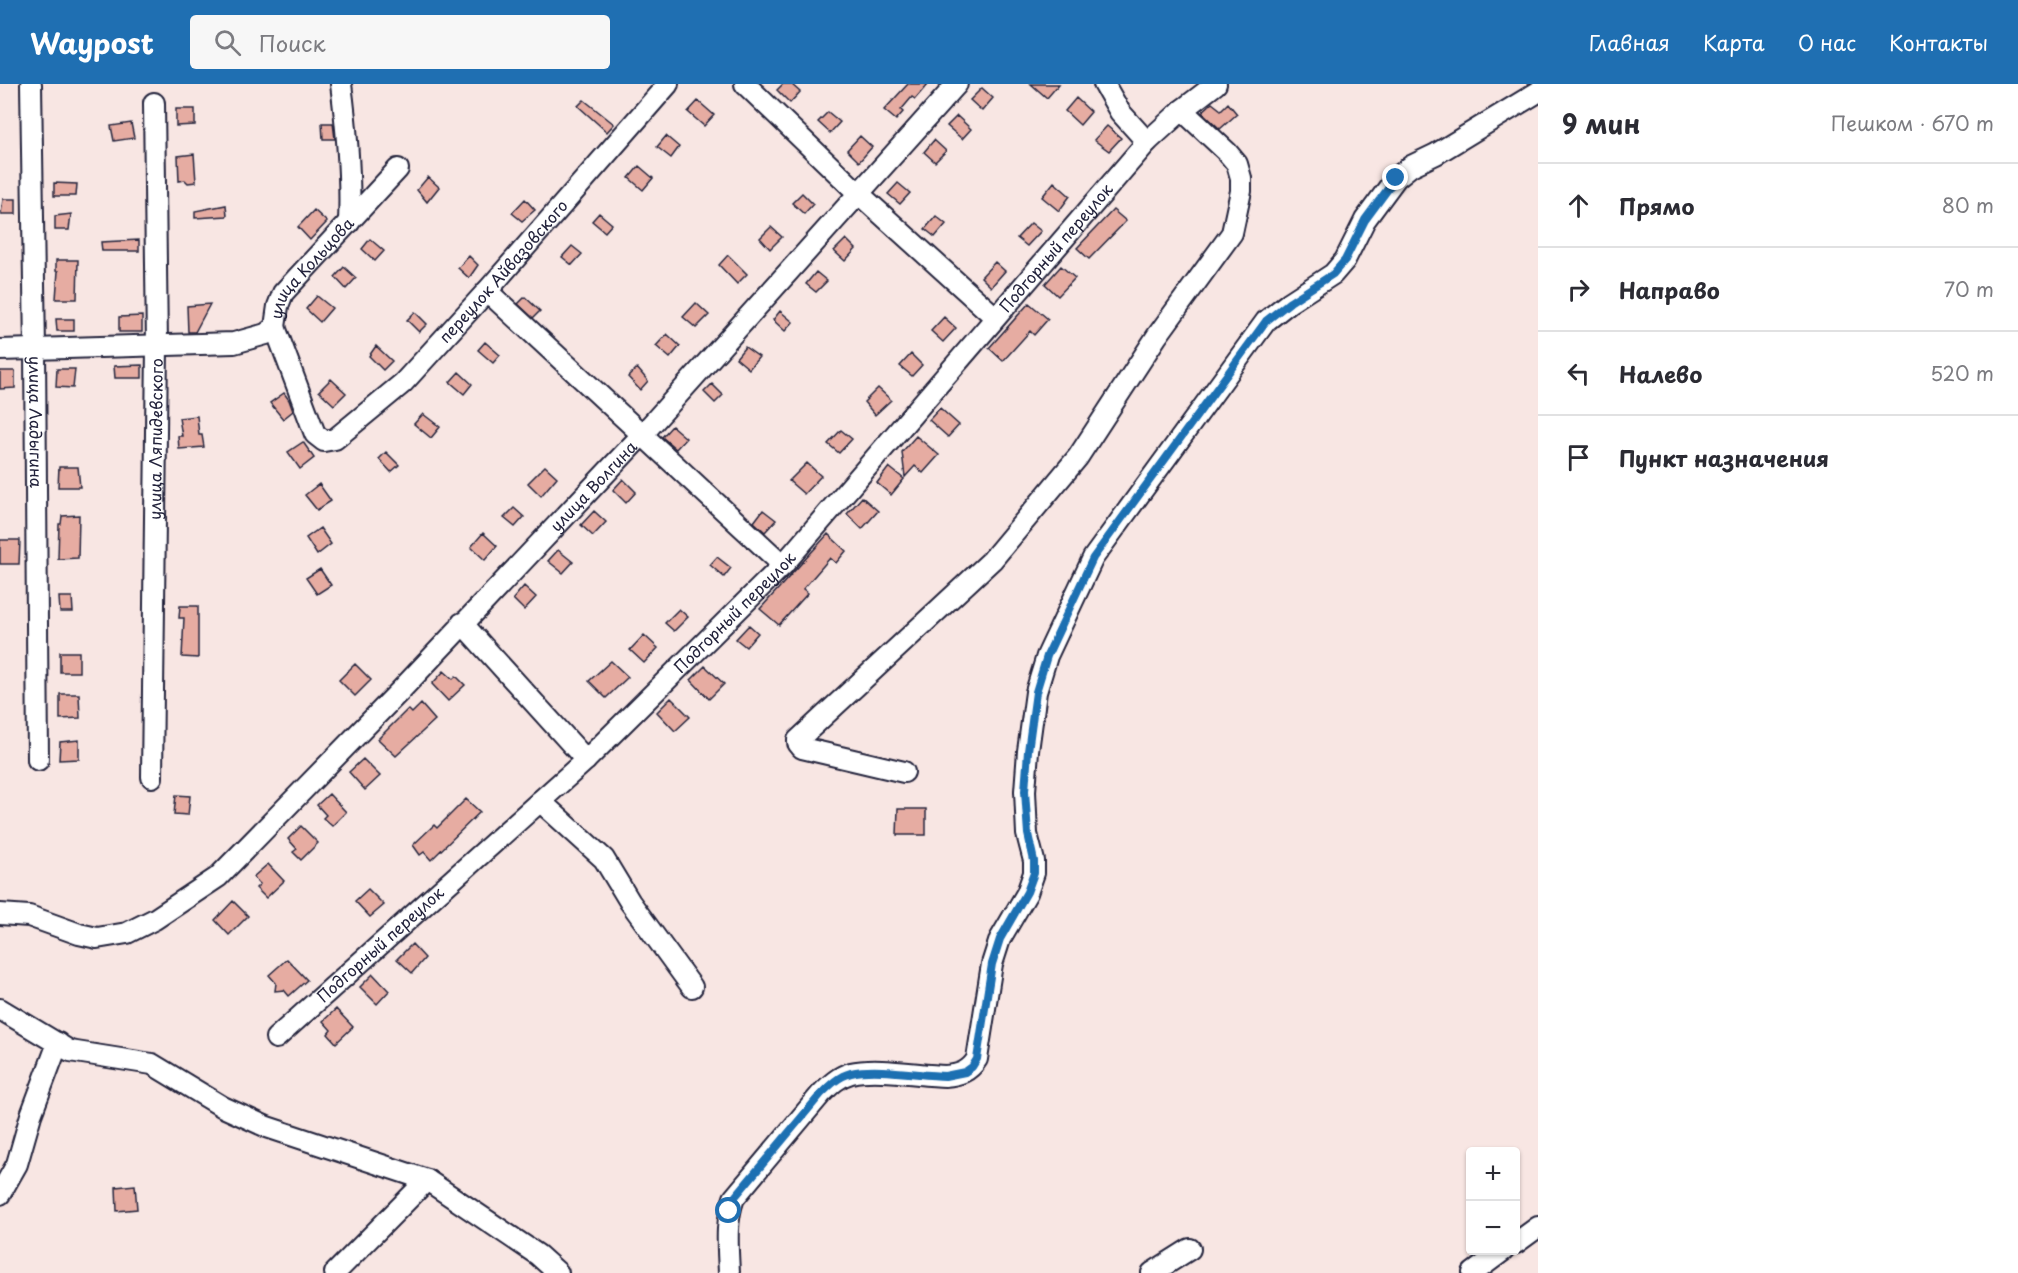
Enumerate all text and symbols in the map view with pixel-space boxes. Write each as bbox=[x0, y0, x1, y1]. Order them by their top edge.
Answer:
search box bbox=[190, 15, 610, 69]
text: Waypost bbox=[30, 21, 154, 64]
icon: search bbox=[211, 26, 244, 59]
text: Поиск bbox=[259, 26, 326, 59]
text: Главная bbox=[1589, 26, 1670, 58]
text: Карта bbox=[1703, 26, 1765, 58]
text: О нас bbox=[1798, 26, 1856, 58]
text: Контакты bbox=[1889, 26, 1988, 58]
text: 9 мин bbox=[1562, 104, 1640, 143]
text: Пешком · 670 m bbox=[1831, 108, 1994, 138]
route end bbox=[1382, 164, 1408, 190]
street label: Подгорный переулок bbox=[993, 177, 1118, 317]
icon: ahead bbox=[1562, 189, 1595, 222]
text: Прямо bbox=[1619, 189, 1694, 222]
text: 80 m bbox=[1942, 190, 1994, 220]
street label: переулок Айвазовского bbox=[432, 194, 573, 348]
street label: улица Кольцова bbox=[263, 211, 359, 321]
icon: right bbox=[1562, 273, 1595, 306]
text: Направо bbox=[1619, 273, 1720, 306]
text: 70 m bbox=[1944, 274, 1994, 304]
street label: улица Ладыгина bbox=[24, 356, 49, 488]
icon: left bbox=[1562, 357, 1595, 390]
text: Налево bbox=[1619, 357, 1702, 390]
street label: улица Ляпидевского bbox=[142, 358, 168, 520]
text: 520 m bbox=[1930, 358, 1994, 388]
street label: улица Волгина bbox=[544, 435, 642, 536]
icon: arrive bbox=[1562, 441, 1595, 474]
text: Пункт назначения bbox=[1619, 441, 1829, 474]
street label: Подгорный переулок bbox=[668, 545, 801, 678]
street label: Подгорный переулок bbox=[311, 880, 449, 1007]
map controls bbox=[1466, 1147, 1520, 1255]
button: + bbox=[1466, 1147, 1520, 1201]
route start bbox=[715, 1197, 741, 1223]
button: − bbox=[1466, 1201, 1520, 1255]

